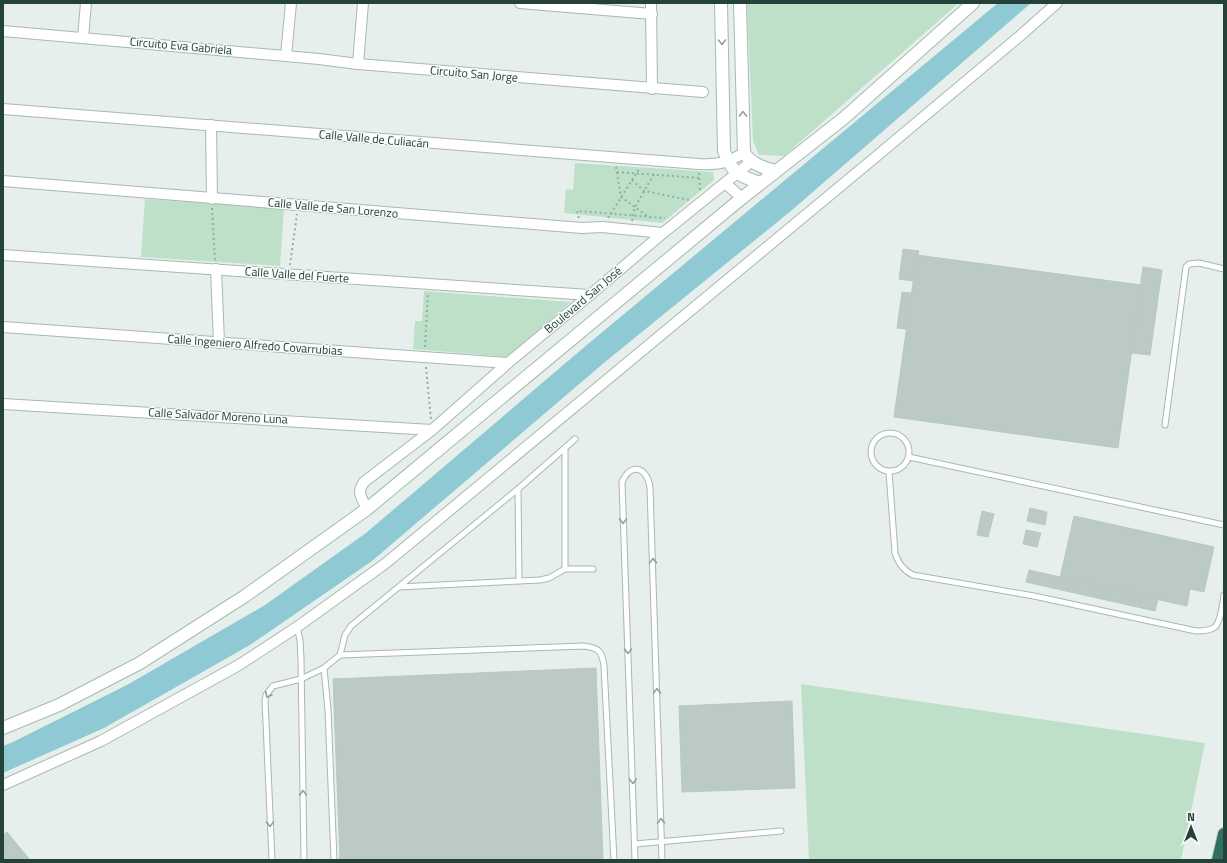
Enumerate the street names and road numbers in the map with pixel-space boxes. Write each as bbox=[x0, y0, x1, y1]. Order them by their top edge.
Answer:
street label: Circuito Eva Gabriela bbox=[129, 32, 233, 59]
street label: Circuito San Jorge bbox=[429, 60, 519, 87]
street label: Calle Valle de Culiacán bbox=[318, 124, 430, 153]
street label: Calle Valle de San Lorenzo bbox=[267, 192, 399, 223]
street label: Calle Valle del Fuerte bbox=[244, 261, 350, 288]
street label: Boulevard San José bbox=[540, 261, 626, 338]
street label: Calle Ingeniero Alfredo Covarrubias bbox=[167, 329, 344, 360]
street label: Calle Salvador Moreno Luna bbox=[148, 402, 288, 429]

